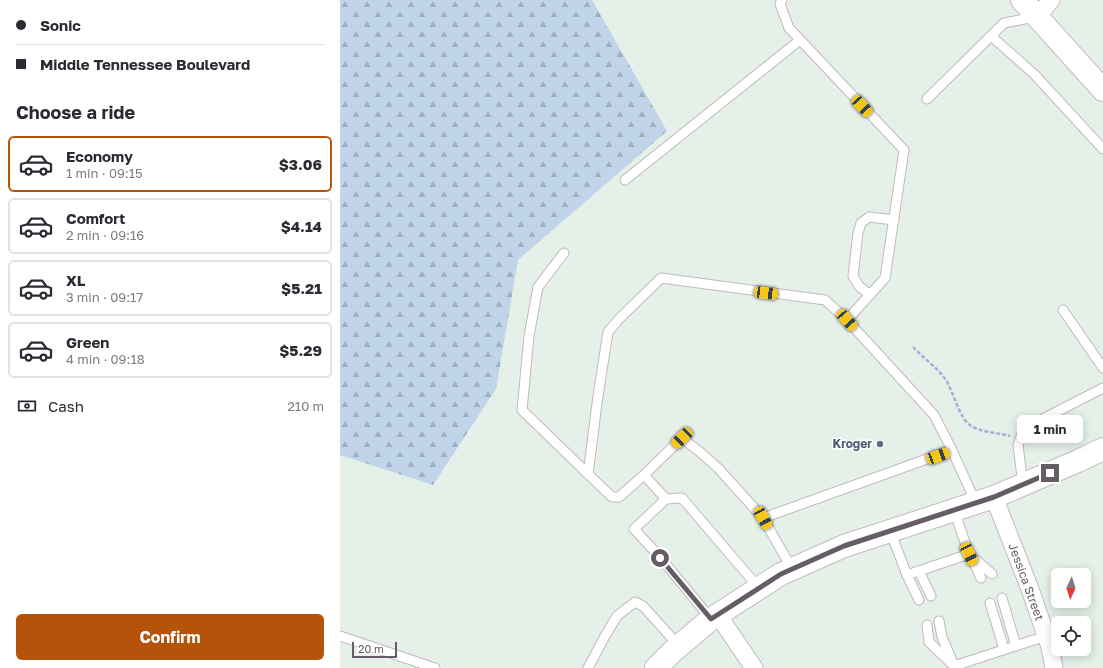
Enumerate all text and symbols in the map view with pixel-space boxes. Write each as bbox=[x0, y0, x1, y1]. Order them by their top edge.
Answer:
text: Sonic bbox=[40, 16, 81, 34]
text: Middle Tennessee Boulevard bbox=[40, 55, 250, 73]
car bbox=[849, 93, 875, 119]
text: Choose a ride bbox=[16, 101, 135, 123]
icon: car bbox=[18, 146, 54, 182]
text: Economy bbox=[66, 147, 133, 165]
text: $3.06 bbox=[279, 155, 322, 173]
text: 1 min · 09:15 bbox=[66, 165, 143, 181]
icon: car bbox=[18, 208, 54, 244]
text: Comfort bbox=[66, 209, 125, 227]
text: $4.14 bbox=[281, 217, 322, 235]
text: 2 min · 09:16 bbox=[66, 227, 144, 243]
icon: car bbox=[18, 270, 54, 306]
text: XL bbox=[66, 271, 85, 289]
text: $5.21 bbox=[281, 279, 322, 297]
car bbox=[753, 286, 779, 300]
text: 3 min · 09:17 bbox=[66, 289, 143, 305]
car bbox=[835, 307, 859, 333]
icon: car bbox=[18, 332, 54, 368]
text: Green bbox=[66, 333, 109, 351]
text: $5.29 bbox=[279, 341, 322, 359]
text: 4 min · 09:18 bbox=[66, 351, 145, 367]
icon: cash bbox=[16, 395, 38, 417]
text: Cash bbox=[48, 397, 84, 415]
text: 210 m bbox=[287, 398, 324, 414]
callout: 1 min bbox=[1017, 415, 1083, 443]
text: 1 min bbox=[1034, 421, 1066, 437]
car bbox=[669, 425, 695, 451]
place label: Kroger bbox=[832, 436, 872, 451]
marker: Kroger bbox=[875, 439, 885, 449]
car bbox=[925, 446, 951, 466]
route end bbox=[1041, 464, 1059, 482]
car bbox=[752, 505, 774, 531]
car bbox=[958, 541, 980, 567]
street label: Jessica Street bbox=[1006, 541, 1048, 623]
route start bbox=[651, 549, 669, 567]
north arrow bbox=[1051, 568, 1091, 608]
map controls bbox=[1051, 568, 1091, 656]
button: Confirm bbox=[16, 614, 324, 660]
button: locate bbox=[1051, 616, 1091, 656]
scale bar bbox=[352, 640, 397, 659]
text: 20 m bbox=[358, 642, 384, 655]

